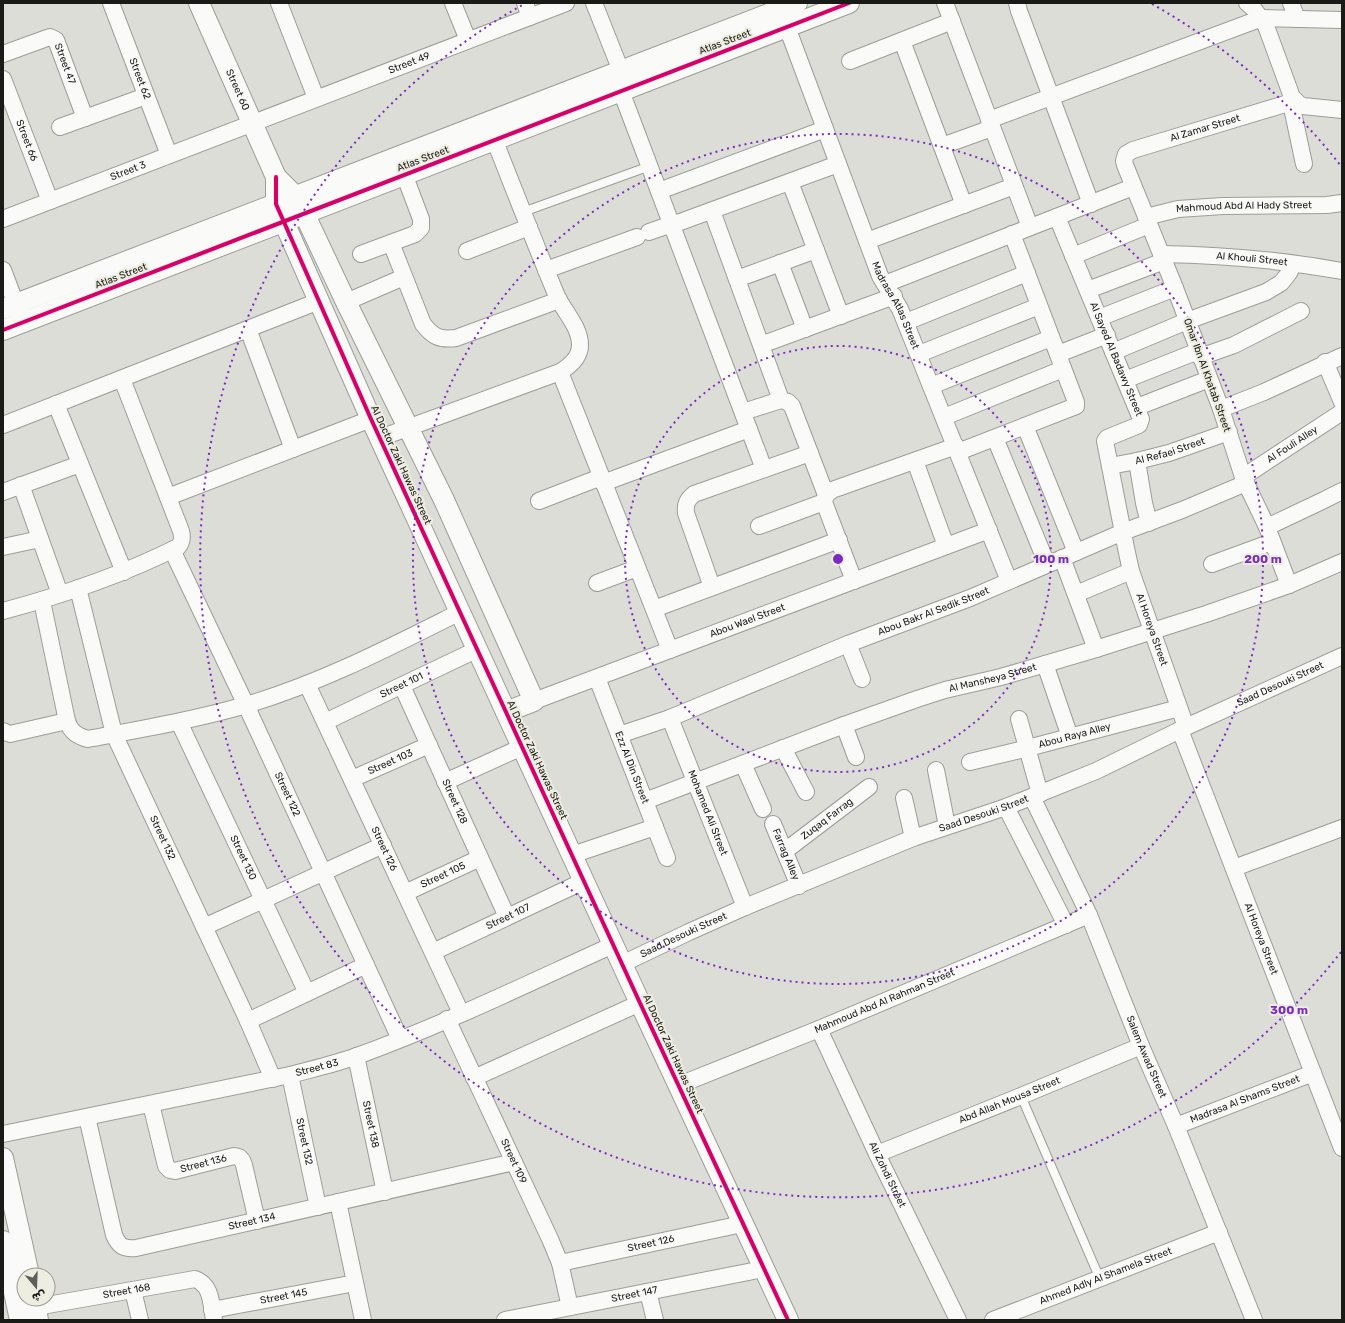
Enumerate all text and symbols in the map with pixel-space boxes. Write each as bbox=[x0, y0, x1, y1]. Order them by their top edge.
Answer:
street label: Atlas Street bbox=[697, 27, 753, 57]
street label: Street 47 bbox=[52, 42, 78, 86]
street label: Street 49 bbox=[387, 50, 432, 77]
street label: Street 62 bbox=[127, 56, 153, 101]
street label: Street 60 bbox=[223, 67, 252, 112]
street label: Al Zamar Street bbox=[1169, 112, 1242, 144]
street label: Street 66 bbox=[13, 118, 40, 163]
street label: Atlas Street bbox=[395, 144, 451, 174]
street label: Street 3 bbox=[108, 159, 148, 183]
street label: Mahmoud Abd Al Hady Street bbox=[1176, 199, 1312, 215]
street label: Al Khouli Street bbox=[1216, 250, 1288, 269]
street label: Madrasa Atlas Street bbox=[869, 260, 922, 351]
street label: Atlas Street bbox=[93, 261, 149, 291]
street label: Al Sayed Al Badawy Street bbox=[1087, 300, 1145, 418]
street label: Omar Ibn Al Khatab Street bbox=[1181, 317, 1233, 434]
street label: Al Doctor Zaki Hawas Street bbox=[368, 404, 434, 526]
street label: Al Fouli Alley bbox=[1265, 423, 1321, 466]
street label: Al Refaei Street bbox=[1134, 435, 1207, 467]
centre of rings bbox=[831, 552, 845, 566]
text: 100 m bbox=[1033, 552, 1069, 566]
text: 200 m bbox=[1244, 552, 1282, 566]
street label: Abou Bakr Al Sedik Street bbox=[876, 584, 991, 638]
street label: Al Horeya Street bbox=[1133, 592, 1170, 667]
street label: Abou Wael Street bbox=[708, 601, 787, 640]
street label: Saad Desouki Street bbox=[1235, 659, 1326, 709]
street label: Al Mansheya Street bbox=[948, 661, 1038, 695]
street label: Street 101 bbox=[378, 670, 425, 701]
street label: Al Doctor Zaki Hawas Street bbox=[504, 699, 570, 821]
street label: Abou Raya Alley bbox=[1037, 720, 1113, 751]
street label: Ezz Al Din Street bbox=[612, 729, 651, 806]
street label: Street 103 bbox=[366, 747, 415, 777]
street label: Mohamed Ali Street bbox=[685, 768, 730, 857]
street label: Street 122 bbox=[272, 770, 303, 818]
street label: Street 128 bbox=[439, 777, 470, 826]
street label: Saad Desouki Street bbox=[937, 793, 1030, 835]
street label: Zuqaq Farrag bbox=[799, 795, 855, 842]
street label: Street 132 bbox=[147, 814, 178, 862]
street label: Street 126 bbox=[369, 825, 400, 873]
street label: Farrag Alley bbox=[770, 827, 802, 882]
street label: Street 130 bbox=[227, 833, 259, 882]
street label: Street 105 bbox=[419, 860, 467, 891]
street label: Street 107 bbox=[484, 901, 532, 932]
street label: Al Horeya Street bbox=[1242, 901, 1280, 976]
street label: Saad Desouki Street bbox=[638, 910, 729, 960]
street label: Mahmoud Abd Al Rahman Street bbox=[813, 966, 957, 1036]
street label: Al Doctor Zaki Hawas Street bbox=[640, 993, 706, 1115]
text: 300 m bbox=[1270, 1003, 1308, 1017]
street label: Salem Awad Street bbox=[1124, 1014, 1169, 1100]
street label: Street 83 bbox=[294, 1056, 340, 1079]
street label: Madrasa Al Shams Street bbox=[1189, 1073, 1302, 1126]
street label: Abd Allah Mousa Street bbox=[957, 1074, 1062, 1126]
street label: Street 138 bbox=[360, 1100, 381, 1149]
street label: Street 132 bbox=[293, 1117, 315, 1166]
street label: Street 109 bbox=[498, 1137, 529, 1186]
street label: Ali Zohdi Street bbox=[866, 1140, 908, 1210]
street label: Street 136 bbox=[179, 1152, 228, 1175]
street label: Street 134 bbox=[227, 1210, 277, 1233]
street label: Street 126 bbox=[626, 1233, 675, 1254]
street label: Ahmed Adly Al Shamela Street bbox=[1038, 1245, 1174, 1307]
north arrow bbox=[16, 1267, 56, 1307]
street label: Street 168 bbox=[102, 1281, 151, 1301]
street label: Street 147 bbox=[610, 1284, 659, 1305]
street label: Street 145 bbox=[259, 1286, 308, 1307]
text: ش bbox=[30, 1288, 48, 1304]

